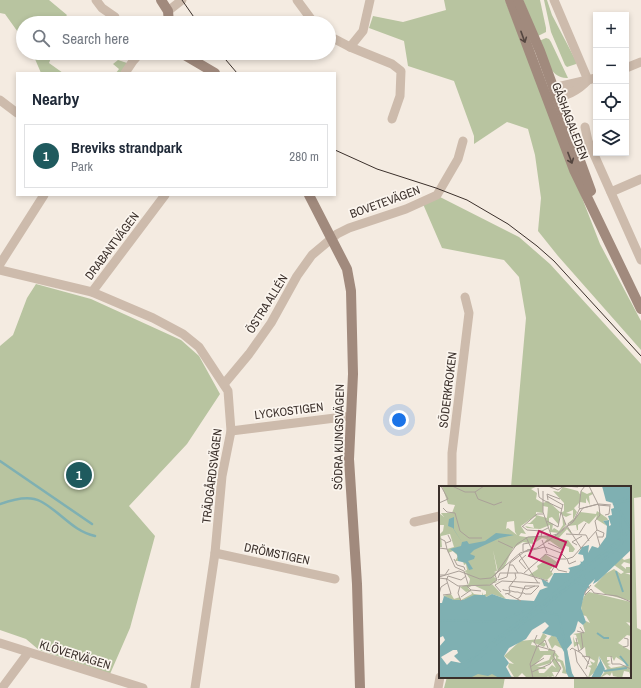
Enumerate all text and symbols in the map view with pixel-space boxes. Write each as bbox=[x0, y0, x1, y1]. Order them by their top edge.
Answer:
map controls bbox=[593, 12, 629, 156]
button: + bbox=[593, 12, 629, 48]
search box bbox=[16, 16, 336, 60]
icon: search bbox=[30, 27, 52, 49]
text: Search here bbox=[62, 28, 129, 49]
one-way arrow bbox=[520, 30, 527, 43]
button: − bbox=[593, 48, 629, 84]
street label: GÅSHAGALEDEN bbox=[548, 80, 592, 162]
button: locate bbox=[593, 84, 629, 120]
text: Nearby bbox=[32, 87, 79, 110]
button: layers bbox=[593, 120, 629, 156]
text: Breviks strandpark bbox=[71, 137, 182, 158]
text: 1 bbox=[43, 148, 49, 165]
text: 280 m bbox=[289, 148, 319, 165]
one-way arrow bbox=[566, 151, 574, 163]
text: Park bbox=[71, 158, 93, 175]
street label: BOVETEVÄGEN bbox=[348, 182, 422, 222]
street label: DRABANTVÄGEN bbox=[81, 209, 143, 283]
street label: ÖSTRA ALLÉN bbox=[242, 271, 291, 337]
street label: SÖDERKROKEN bbox=[434, 351, 461, 429]
street label: SÖDRA KUNGSVÄGEN bbox=[329, 384, 348, 490]
street label: LYCKOSTIGEN bbox=[254, 399, 324, 423]
your location bbox=[389, 410, 409, 430]
street label: TRÄDGÅRDSVÄGEN bbox=[198, 428, 226, 524]
pin: 1 bbox=[66, 460, 92, 490]
inset map bbox=[439, 486, 631, 678]
street label: DRÖMSTIGEN bbox=[243, 538, 311, 569]
street label: KLÖVERVÄGEN bbox=[38, 636, 113, 673]

